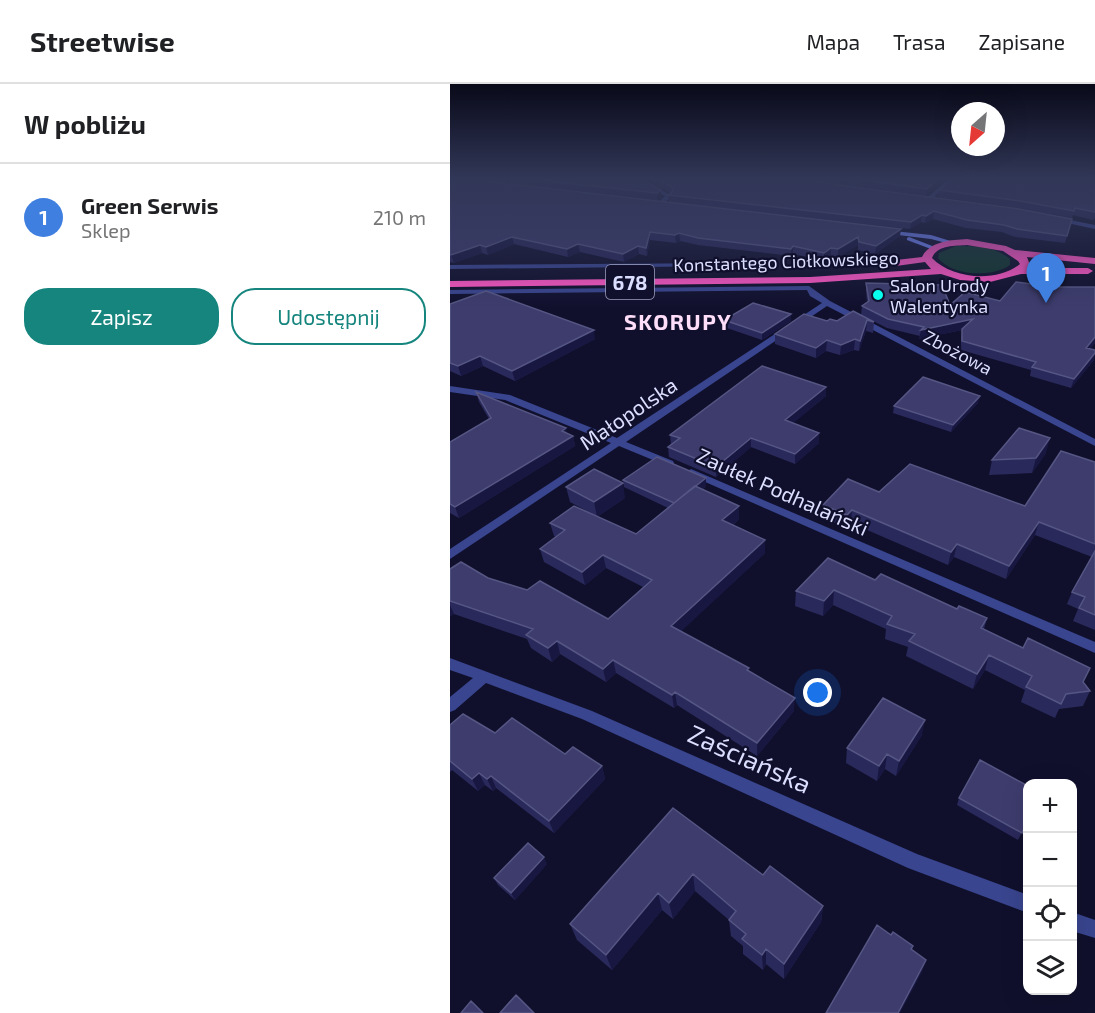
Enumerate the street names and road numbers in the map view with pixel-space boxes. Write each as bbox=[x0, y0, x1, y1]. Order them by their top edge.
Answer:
street label: Konstantego Ciołkowskiego bbox=[673, 246, 899, 276]
road number: 678 bbox=[606, 265, 654, 299]
street label: Zbożowa bbox=[920, 325, 996, 379]
street label: Małopolska bbox=[575, 371, 681, 455]
street label: Zaułek Podhalański bbox=[693, 442, 873, 540]
street label: Zaściańska bbox=[684, 717, 816, 799]

